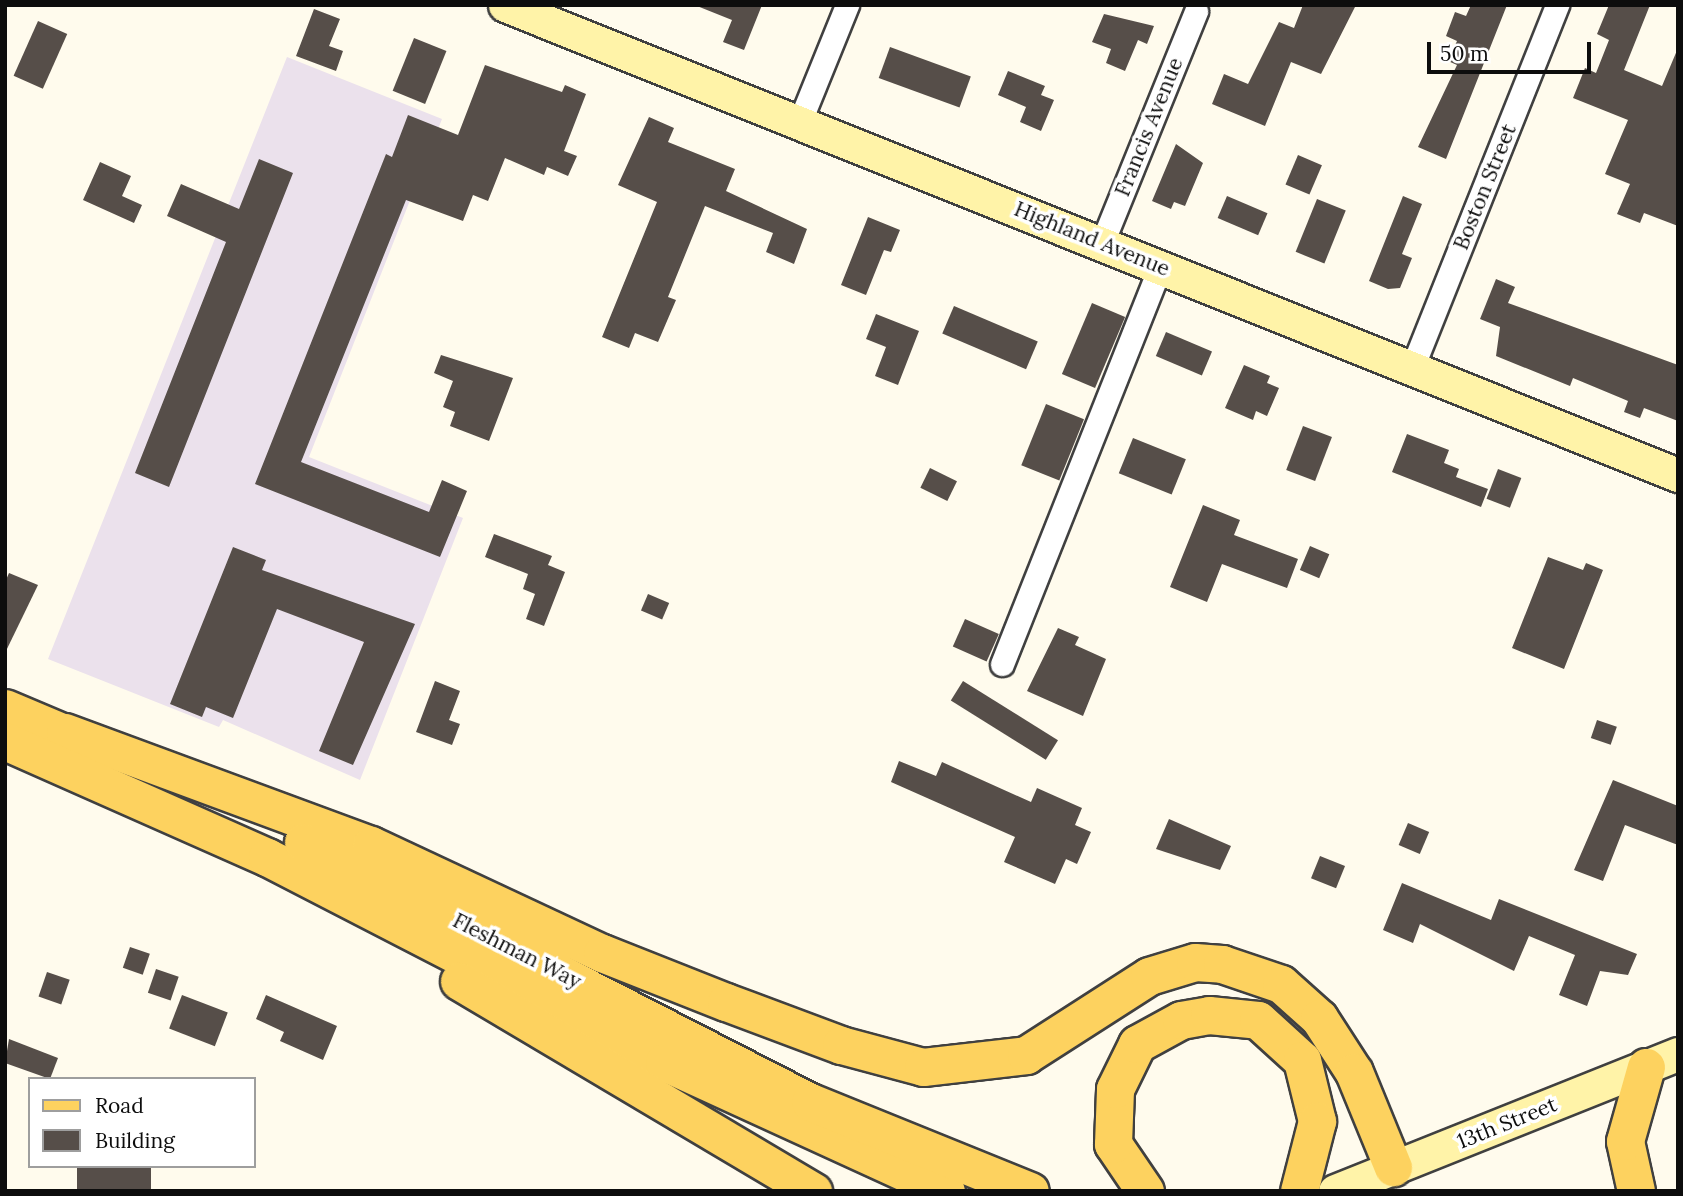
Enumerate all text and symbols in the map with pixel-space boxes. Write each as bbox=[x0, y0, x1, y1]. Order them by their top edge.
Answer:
scale bar bbox=[1431, 28, 1596, 72]
text: 50 m bbox=[1440, 40, 1489, 67]
street label: Francis Avenue bbox=[1110, 54, 1188, 200]
street label: Boston Street bbox=[1448, 120, 1522, 254]
street label: Highland Avenue bbox=[1011, 196, 1173, 282]
street label: Fleshman Way bbox=[449, 908, 585, 994]
legend bbox=[28, 1077, 256, 1168]
text: Road bbox=[95, 1092, 144, 1119]
street label: 13th Street bbox=[1454, 1092, 1560, 1154]
text: Building bbox=[95, 1127, 175, 1154]

